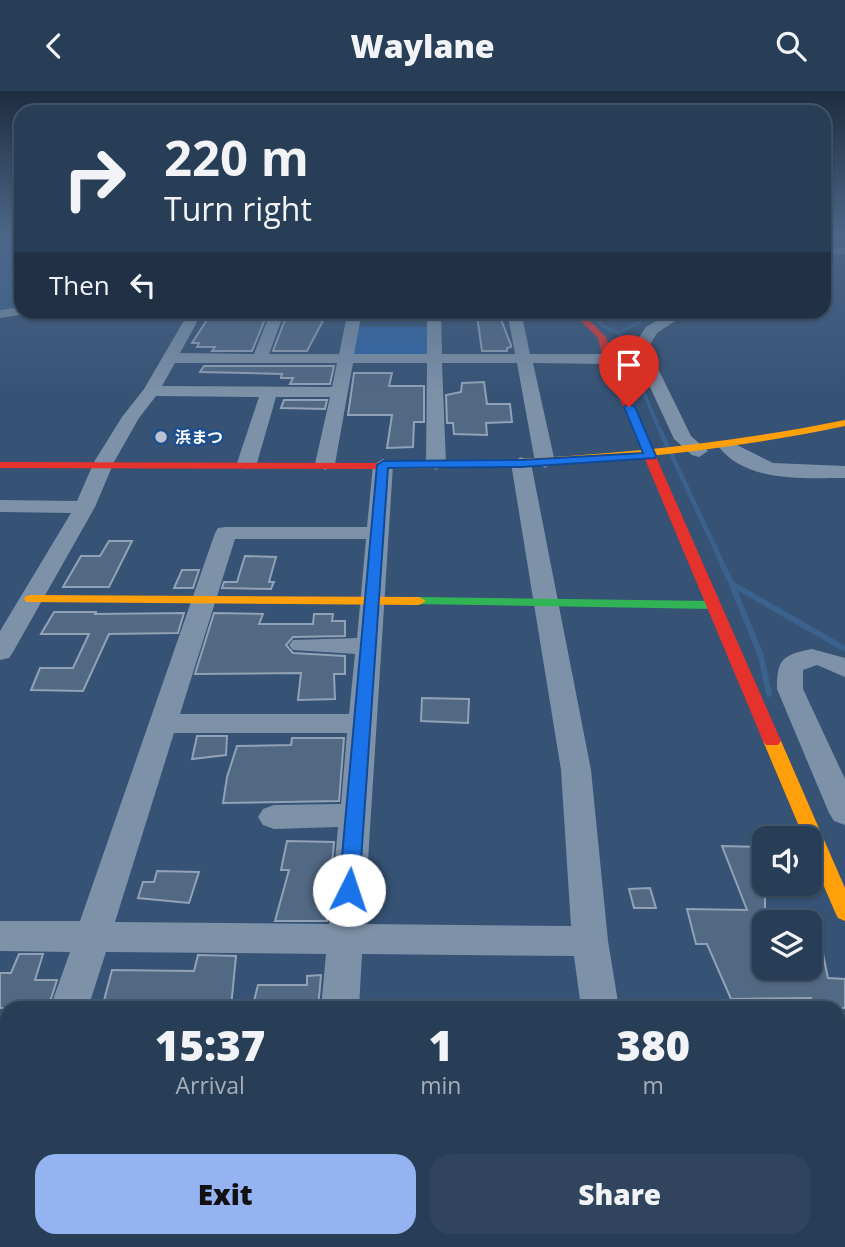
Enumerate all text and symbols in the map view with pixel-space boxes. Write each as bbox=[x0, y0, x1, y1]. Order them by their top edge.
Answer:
text: Waylane bbox=[350, 24, 495, 67]
icon: back bbox=[35, 27, 73, 65]
icon: search bbox=[772, 27, 810, 65]
text: 220 m bbox=[164, 124, 309, 190]
icon: right bbox=[49, 133, 140, 224]
text: Turn right bbox=[164, 187, 312, 230]
icon: left bbox=[124, 266, 162, 304]
text: Then bbox=[49, 267, 110, 303]
pin bbox=[599, 335, 659, 407]
icon: arrive bbox=[610, 346, 648, 384]
place label: 浜まつ bbox=[175, 426, 223, 448]
marker: 浜まつ bbox=[153, 429, 169, 445]
map controls bbox=[752, 826, 822, 980]
button: sound bbox=[752, 826, 822, 896]
position arrow bbox=[312, 853, 386, 927]
button: layers bbox=[752, 910, 822, 980]
text: 15:37 bbox=[155, 1016, 265, 1073]
text: 1 bbox=[429, 1016, 453, 1073]
text: 380 bbox=[616, 1016, 690, 1073]
text: Arrival bbox=[176, 1069, 245, 1101]
text: min bbox=[420, 1069, 461, 1101]
text: m bbox=[643, 1069, 664, 1101]
button: Exit bbox=[35, 1154, 416, 1234]
button: Share bbox=[430, 1154, 810, 1234]

